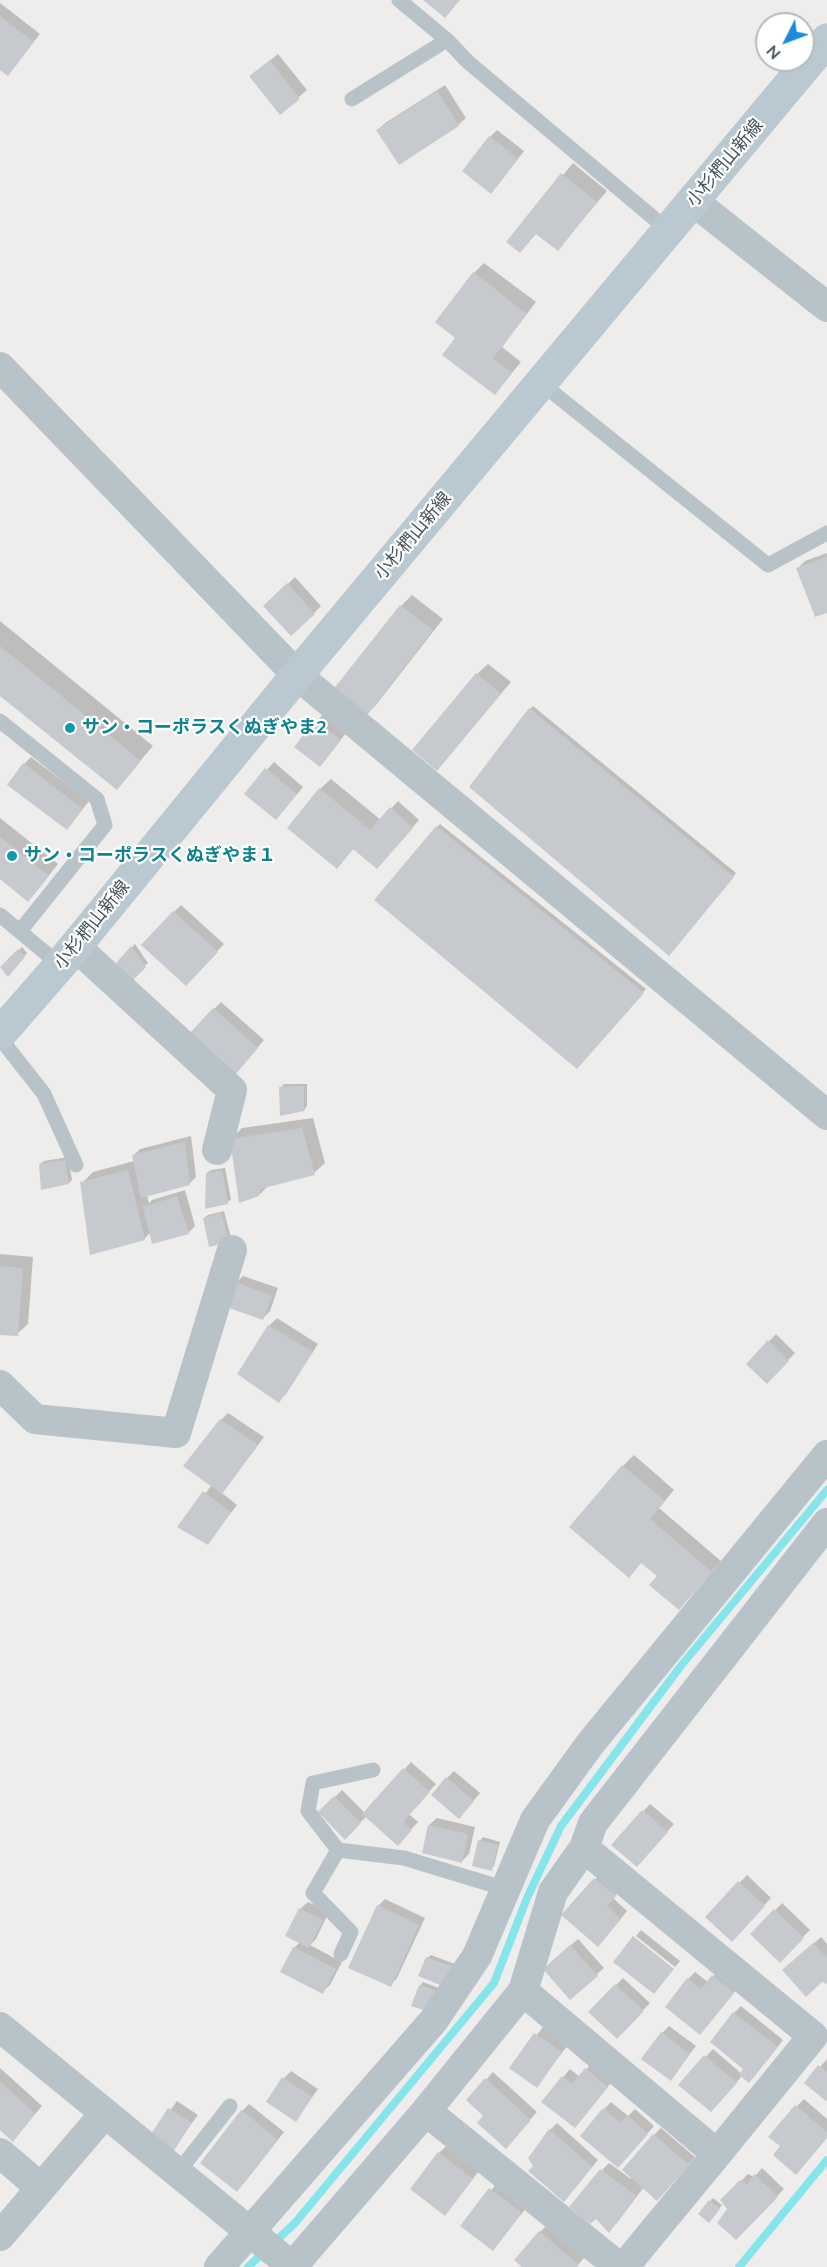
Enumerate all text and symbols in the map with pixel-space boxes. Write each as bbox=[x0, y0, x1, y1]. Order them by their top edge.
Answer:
north arrow bbox=[755, 12, 815, 72]
text: N bbox=[762, 42, 785, 64]
street label: 小杉椚山新線 bbox=[682, 115, 768, 211]
street label: 小杉椚山新線 bbox=[370, 488, 456, 584]
place label: サン・コーポラスくぬぎやま2 bbox=[82, 717, 327, 739]
marker: サン・コーポラスくぬぎやま2 bbox=[63, 721, 77, 735]
place label: サン・コーポラスくぬぎやま１ bbox=[24, 845, 276, 867]
marker: サン・コーポラスくぬぎやま１ bbox=[5, 849, 19, 863]
street label: 小杉椚山新線 bbox=[50, 876, 134, 974]

